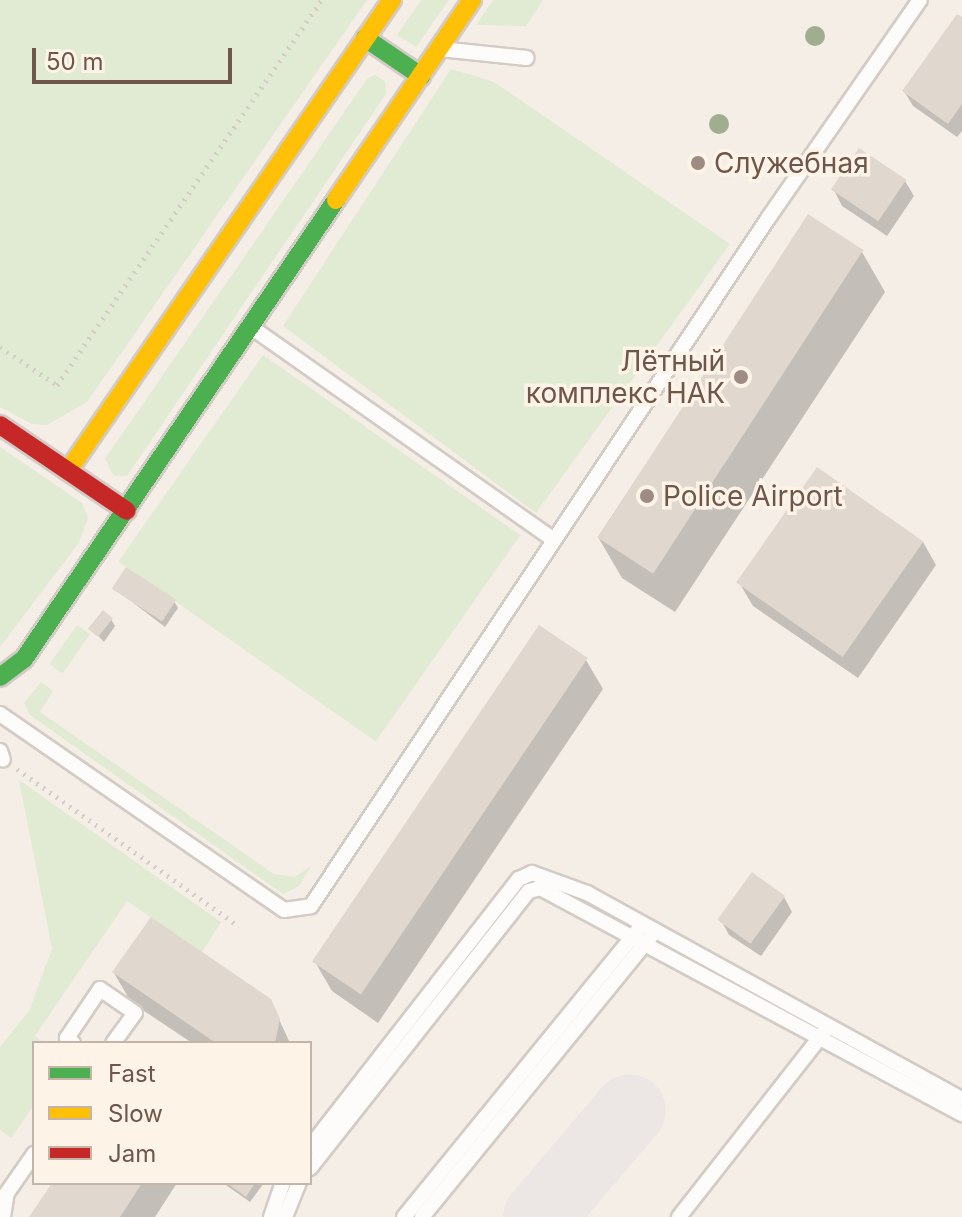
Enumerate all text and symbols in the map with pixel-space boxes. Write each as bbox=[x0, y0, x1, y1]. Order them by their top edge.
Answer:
scale bar bbox=[36, 32, 236, 82]
text: 50 m bbox=[46, 47, 104, 76]
place label: Служебная bbox=[714, 146, 869, 180]
marker: Служебная bbox=[689, 154, 707, 172]
place label: Лётный комплекс НАК bbox=[526, 344, 725, 410]
marker: Лётный комплекс НАК bbox=[732, 368, 750, 386]
place label: Police Airport bbox=[663, 479, 843, 513]
marker: Police Airport bbox=[638, 487, 656, 505]
legend bbox=[32, 1041, 312, 1185]
text: Fast bbox=[108, 1059, 156, 1088]
text: Slow bbox=[108, 1099, 163, 1128]
text: Jam bbox=[108, 1139, 156, 1168]

